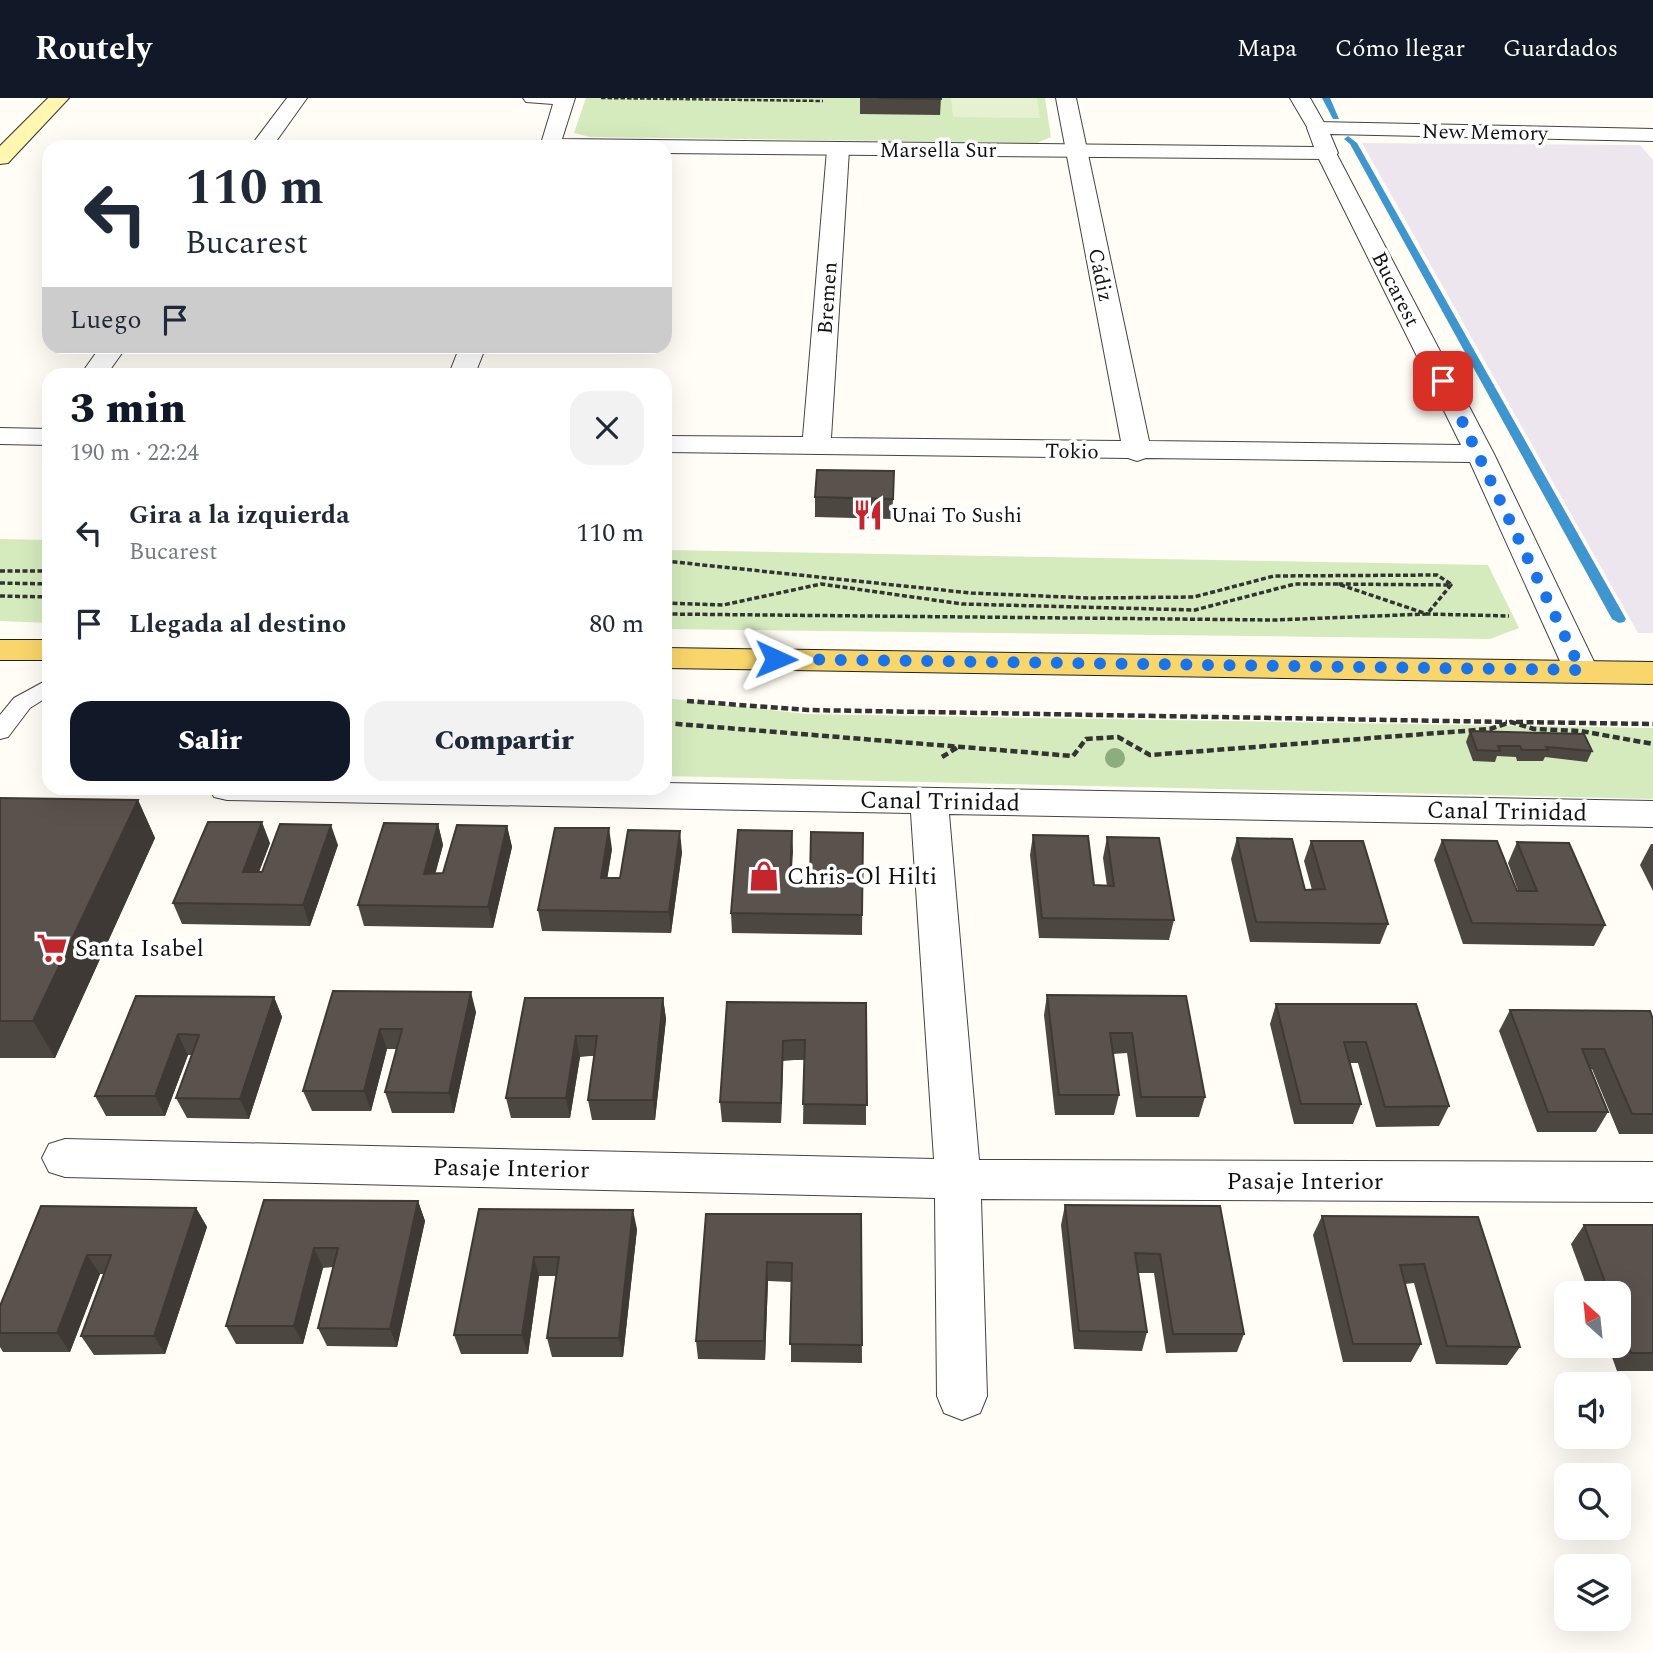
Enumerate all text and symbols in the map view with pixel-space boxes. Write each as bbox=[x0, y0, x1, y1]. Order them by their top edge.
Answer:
text: Routely bbox=[35, 24, 152, 74]
text: Mapa bbox=[1237, 31, 1297, 67]
text: Cómo llegar bbox=[1335, 31, 1465, 67]
text: Guardados bbox=[1503, 31, 1618, 67]
street label: New Memory bbox=[1422, 116, 1549, 150]
street label: Marsella Sur bbox=[879, 135, 997, 167]
text: 110 m bbox=[185, 151, 324, 226]
icon: left bbox=[70, 168, 161, 259]
text: Bucarest bbox=[185, 219, 308, 268]
street label: Cádiz bbox=[1079, 245, 1121, 305]
street label: Bucarest bbox=[1363, 246, 1428, 333]
street label: Bremen bbox=[809, 261, 846, 335]
text: Luego bbox=[70, 300, 142, 340]
icon: arrive bbox=[156, 301, 194, 339]
pin bbox=[1413, 351, 1473, 411]
icon: arrive bbox=[1424, 362, 1462, 400]
text: 3 min bbox=[70, 378, 186, 441]
button: close bbox=[570, 391, 644, 465]
text: 190 m · 22:24 bbox=[70, 436, 199, 471]
street label: Tokio bbox=[1045, 436, 1099, 468]
text: Gira a la izquierda bbox=[129, 495, 350, 535]
restaurant icon: Unai To Sushi bbox=[851, 498, 885, 532]
place label: Unai To Sushi bbox=[891, 500, 1022, 532]
text: 110 m bbox=[576, 513, 644, 553]
icon: left bbox=[70, 514, 108, 552]
text: Bucarest bbox=[129, 535, 217, 570]
text: Llegada al destino bbox=[129, 604, 346, 644]
text: 80 m bbox=[589, 604, 644, 644]
icon: arrive bbox=[70, 605, 108, 643]
position arrow bbox=[739, 622, 813, 696]
button: Salir bbox=[70, 701, 350, 781]
button: Compartir bbox=[364, 701, 644, 781]
street label: Canal Trinidad bbox=[860, 783, 1020, 821]
street label: Canal Trinidad bbox=[1427, 793, 1587, 831]
shop icon: Chris-Ol Hilti bbox=[747, 859, 781, 893]
place label: Chris-Ol Hilti bbox=[787, 859, 937, 895]
supermarket icon: Santa Isabel bbox=[35, 931, 69, 965]
place label: Santa Isabel bbox=[75, 931, 204, 967]
street label: Pasaje Interior bbox=[432, 1150, 590, 1188]
street label: Pasaje Interior bbox=[1227, 1164, 1383, 1200]
north arrow bbox=[1554, 1281, 1631, 1358]
map controls bbox=[1554, 1281, 1631, 1631]
button: sound bbox=[1554, 1372, 1631, 1449]
button: search bbox=[1554, 1463, 1631, 1540]
button: layers bbox=[1554, 1554, 1631, 1631]

